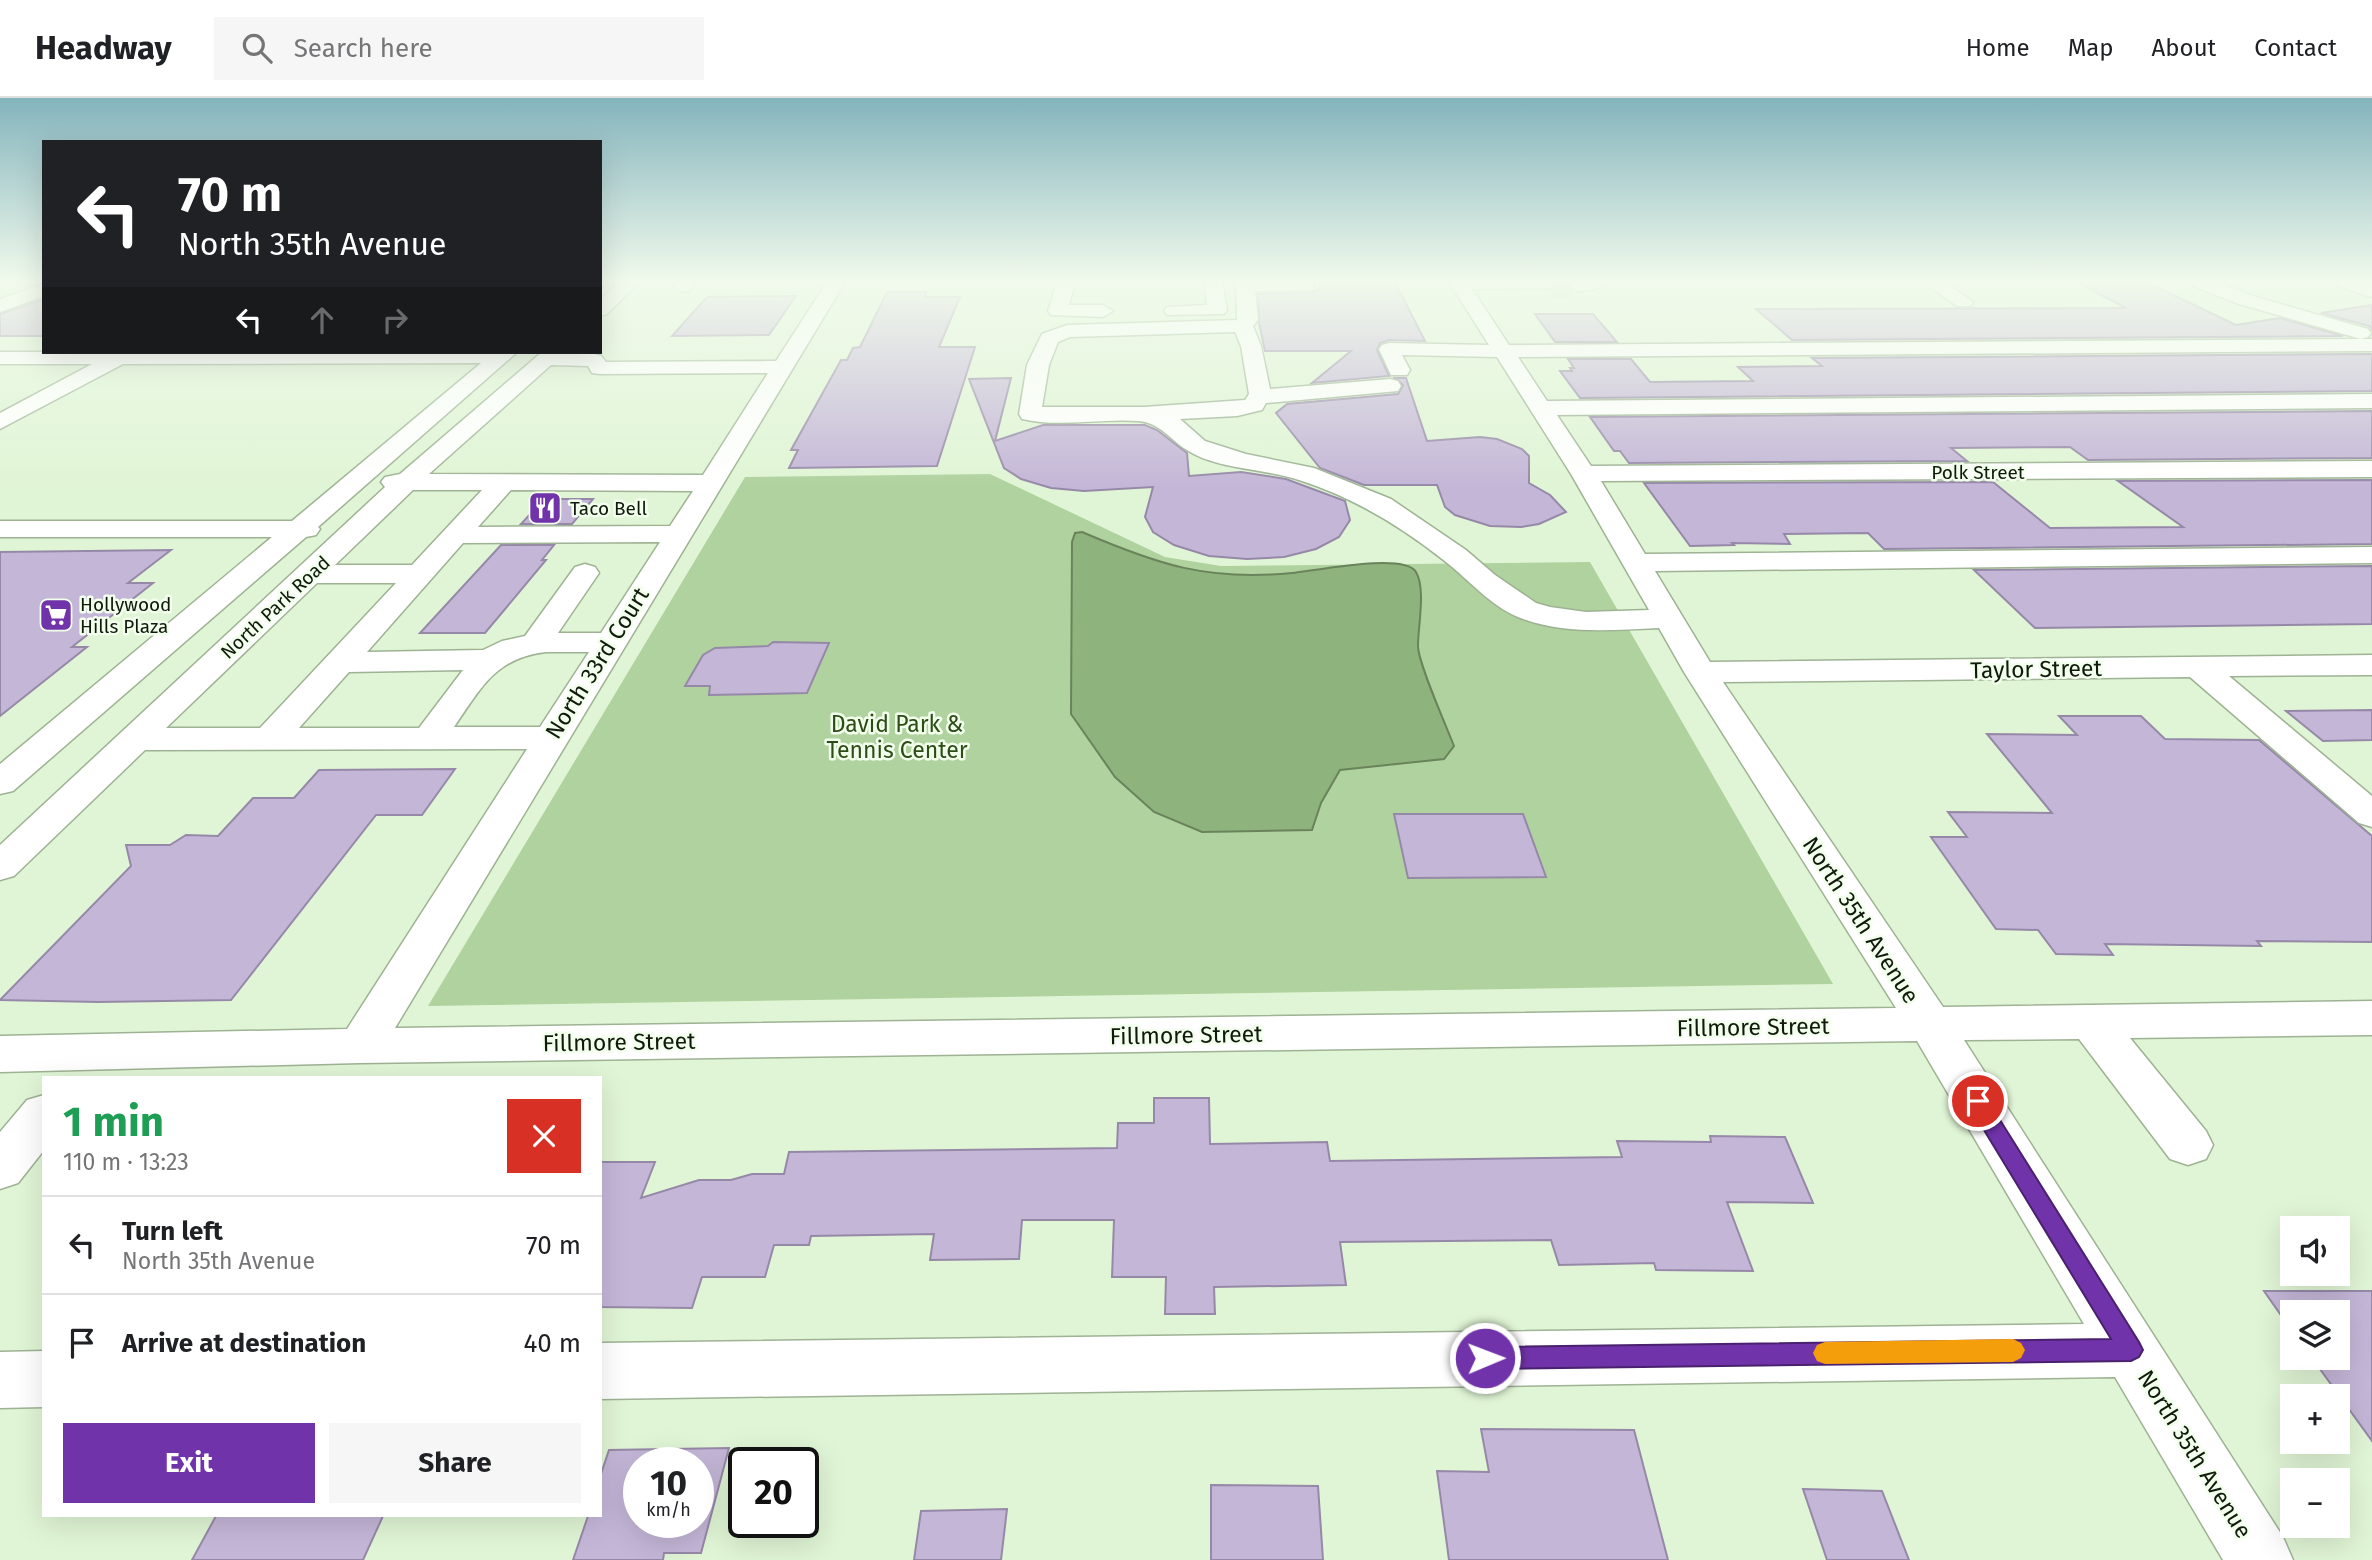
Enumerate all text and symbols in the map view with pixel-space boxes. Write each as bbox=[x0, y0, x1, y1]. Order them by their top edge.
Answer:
search box bbox=[214, 17, 704, 80]
text: Headway bbox=[35, 28, 172, 68]
icon: search bbox=[238, 29, 276, 67]
text: Search here bbox=[294, 33, 433, 64]
text: Home bbox=[1966, 34, 2030, 62]
text: Map bbox=[2068, 34, 2114, 62]
text: About bbox=[2152, 34, 2216, 62]
text: Contact bbox=[2254, 34, 2337, 62]
text: 70 m bbox=[178, 165, 282, 224]
icon: left bbox=[63, 168, 154, 259]
text: North 35th Avenue bbox=[178, 225, 446, 263]
icon: left bbox=[230, 301, 268, 339]
icon: ahead bbox=[303, 301, 341, 339]
icon: right bbox=[376, 301, 414, 339]
street label: Polk Street bbox=[1931, 461, 2025, 484]
restaurant icon: Taco Bell bbox=[526, 489, 564, 527]
place label: Taco Bell bbox=[570, 497, 648, 520]
street label: North Park Road bbox=[216, 551, 335, 664]
street label: North 33rd Court bbox=[539, 582, 655, 744]
place label: Hollywood Hills Plaza bbox=[80, 593, 172, 638]
supermarket icon: Hollywood Hills Plaza bbox=[37, 596, 75, 634]
street label: Taylor Street bbox=[1970, 654, 2103, 684]
park label: David Park & Tennis Center bbox=[826, 710, 968, 764]
street label: North 35th Avenue bbox=[1797, 831, 1925, 1009]
street label: Fillmore Street bbox=[1676, 1012, 1830, 1042]
street label: Fillmore Street bbox=[1109, 1020, 1263, 1050]
street label: Fillmore Street bbox=[542, 1027, 696, 1057]
pin bbox=[1948, 1071, 2008, 1131]
icon: arrive bbox=[1959, 1082, 1997, 1120]
text: 1 min bbox=[63, 1097, 164, 1147]
button: close bbox=[507, 1099, 581, 1173]
text: 110 m · 13:23 bbox=[63, 1148, 189, 1176]
text: Turn left bbox=[122, 1216, 223, 1247]
map controls bbox=[2280, 1216, 2350, 1538]
button: sound bbox=[2280, 1216, 2350, 1286]
icon: left bbox=[63, 1226, 101, 1264]
text: 70 m bbox=[526, 1230, 581, 1261]
text: North 35th Avenue bbox=[122, 1247, 315, 1275]
button: layers bbox=[2280, 1300, 2350, 1370]
position arrow bbox=[1448, 1321, 1522, 1395]
icon: arrive bbox=[63, 1324, 101, 1362]
text: Arrive at destination bbox=[122, 1328, 366, 1359]
text: 40 m bbox=[523, 1328, 581, 1359]
street label: North 35th Avenue bbox=[2132, 1365, 2258, 1543]
button: + bbox=[2280, 1384, 2350, 1454]
button: Exit bbox=[63, 1423, 315, 1503]
button: Share bbox=[329, 1423, 581, 1503]
speed limit sign: 20 bbox=[728, 1447, 819, 1538]
text: 10 bbox=[650, 1462, 687, 1504]
button: − bbox=[2280, 1468, 2350, 1538]
text: km/h bbox=[646, 1499, 691, 1521]

